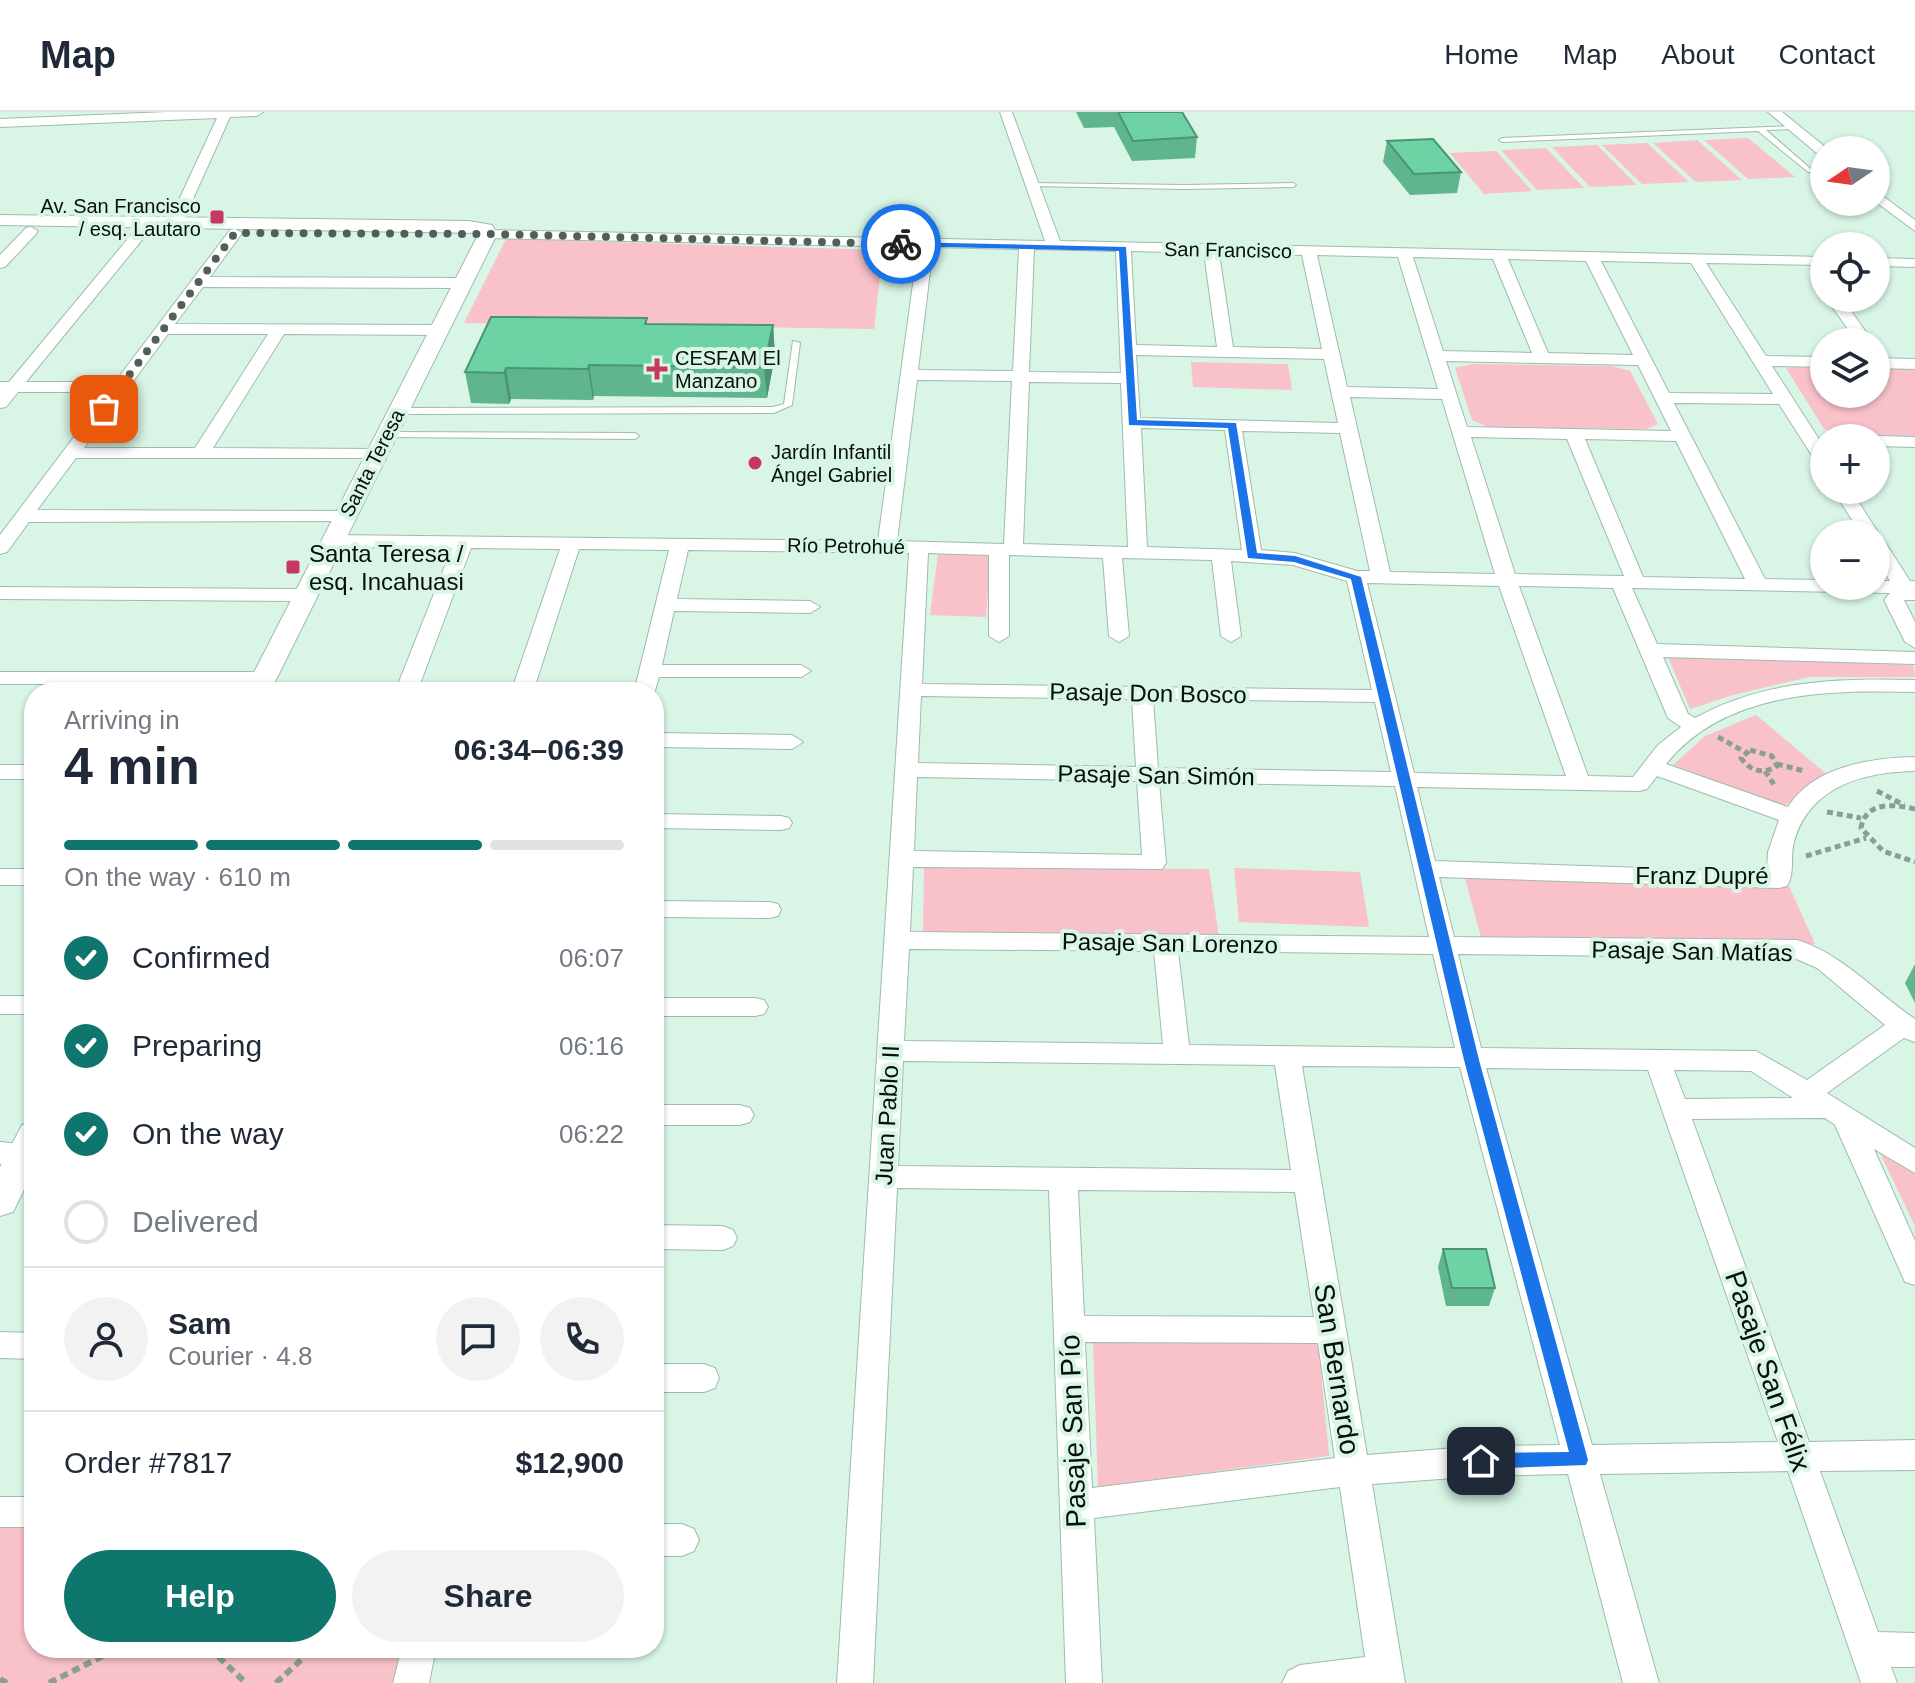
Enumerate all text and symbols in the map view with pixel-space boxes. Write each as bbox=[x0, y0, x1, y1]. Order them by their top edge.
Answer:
text: Map bbox=[40, 34, 116, 76]
text: Home bbox=[1444, 39, 1519, 70]
text: Map bbox=[1563, 39, 1617, 70]
text: About bbox=[1661, 39, 1735, 70]
text: Contact bbox=[1779, 39, 1875, 70]
north arrow bbox=[1810, 136, 1890, 216]
map controls bbox=[1810, 136, 1890, 600]
place label: Av. San Francisco / esq. Lautaro bbox=[41, 195, 201, 240]
courier bbox=[861, 204, 941, 284]
marker: Av. San Francisco / esq. Lautaro bbox=[208, 208, 226, 226]
icon: bike bbox=[879, 222, 923, 266]
button: locate bbox=[1810, 232, 1890, 312]
street label: San Francisco bbox=[1164, 238, 1292, 262]
button: layers bbox=[1810, 328, 1890, 408]
place label: CESFAM El Manzano bbox=[675, 347, 781, 392]
marker: CESFAM El Manzano bbox=[646, 358, 668, 380]
pin bbox=[70, 375, 138, 443]
icon: bag bbox=[82, 387, 126, 431]
street label: Santa Teresa bbox=[336, 405, 409, 520]
button: + bbox=[1810, 424, 1890, 504]
place label: Jardín Infantil Ángel Gabriel bbox=[771, 441, 892, 486]
marker: Jardín Infantil Ángel Gabriel bbox=[746, 454, 764, 472]
button: − bbox=[1810, 520, 1890, 600]
street label: Río Petrohué bbox=[787, 534, 905, 558]
place label: Santa Teresa / esq. Incahuasi bbox=[309, 540, 464, 595]
marker: Santa Teresa / esq. Incahuasi bbox=[284, 558, 302, 576]
street label: Pasaje Don Bosco bbox=[1049, 678, 1247, 708]
text: Arriving in bbox=[64, 705, 180, 735]
text: 06:34–06:39 bbox=[454, 733, 624, 766]
text: 4 min bbox=[64, 737, 200, 795]
street label: Pasaje San Simón bbox=[1057, 760, 1255, 790]
text: On the way · 610 m bbox=[64, 862, 291, 892]
street label: Franz Dupré bbox=[1635, 862, 1769, 889]
street label: Pasaje San Lorenzo bbox=[1062, 928, 1278, 958]
icon: check bbox=[64, 936, 108, 980]
street label: Pasaje San Matías bbox=[1591, 936, 1793, 966]
text: Confirmed bbox=[132, 941, 270, 974]
text: 06:07 bbox=[559, 943, 624, 973]
icon: check bbox=[64, 1024, 108, 1068]
text: Preparing bbox=[132, 1029, 262, 1062]
text: 06:16 bbox=[559, 1031, 624, 1061]
street label: Juan Pablo II bbox=[870, 1044, 904, 1186]
icon: check bbox=[64, 1112, 108, 1156]
text: On the way bbox=[132, 1117, 284, 1150]
text: 06:22 bbox=[559, 1119, 624, 1149]
text: Delivered bbox=[132, 1205, 259, 1238]
street label: Pasaje San Félix bbox=[1719, 1267, 1817, 1475]
street label: San Bernardo bbox=[1308, 1281, 1366, 1457]
button: person bbox=[64, 1297, 148, 1381]
button: chat bbox=[436, 1297, 520, 1381]
button: phone bbox=[540, 1297, 624, 1381]
text: Sam bbox=[168, 1307, 231, 1340]
street label: Pasaje San Pío bbox=[1054, 1334, 1092, 1528]
text: Courier · 4.8 bbox=[168, 1341, 313, 1371]
pin bbox=[1447, 1427, 1515, 1495]
icon: home bbox=[1459, 1439, 1503, 1483]
text: Order #7817 bbox=[64, 1446, 232, 1479]
text: $12,900 bbox=[516, 1446, 624, 1479]
button: Help bbox=[64, 1550, 336, 1642]
button: Share bbox=[352, 1550, 624, 1642]

